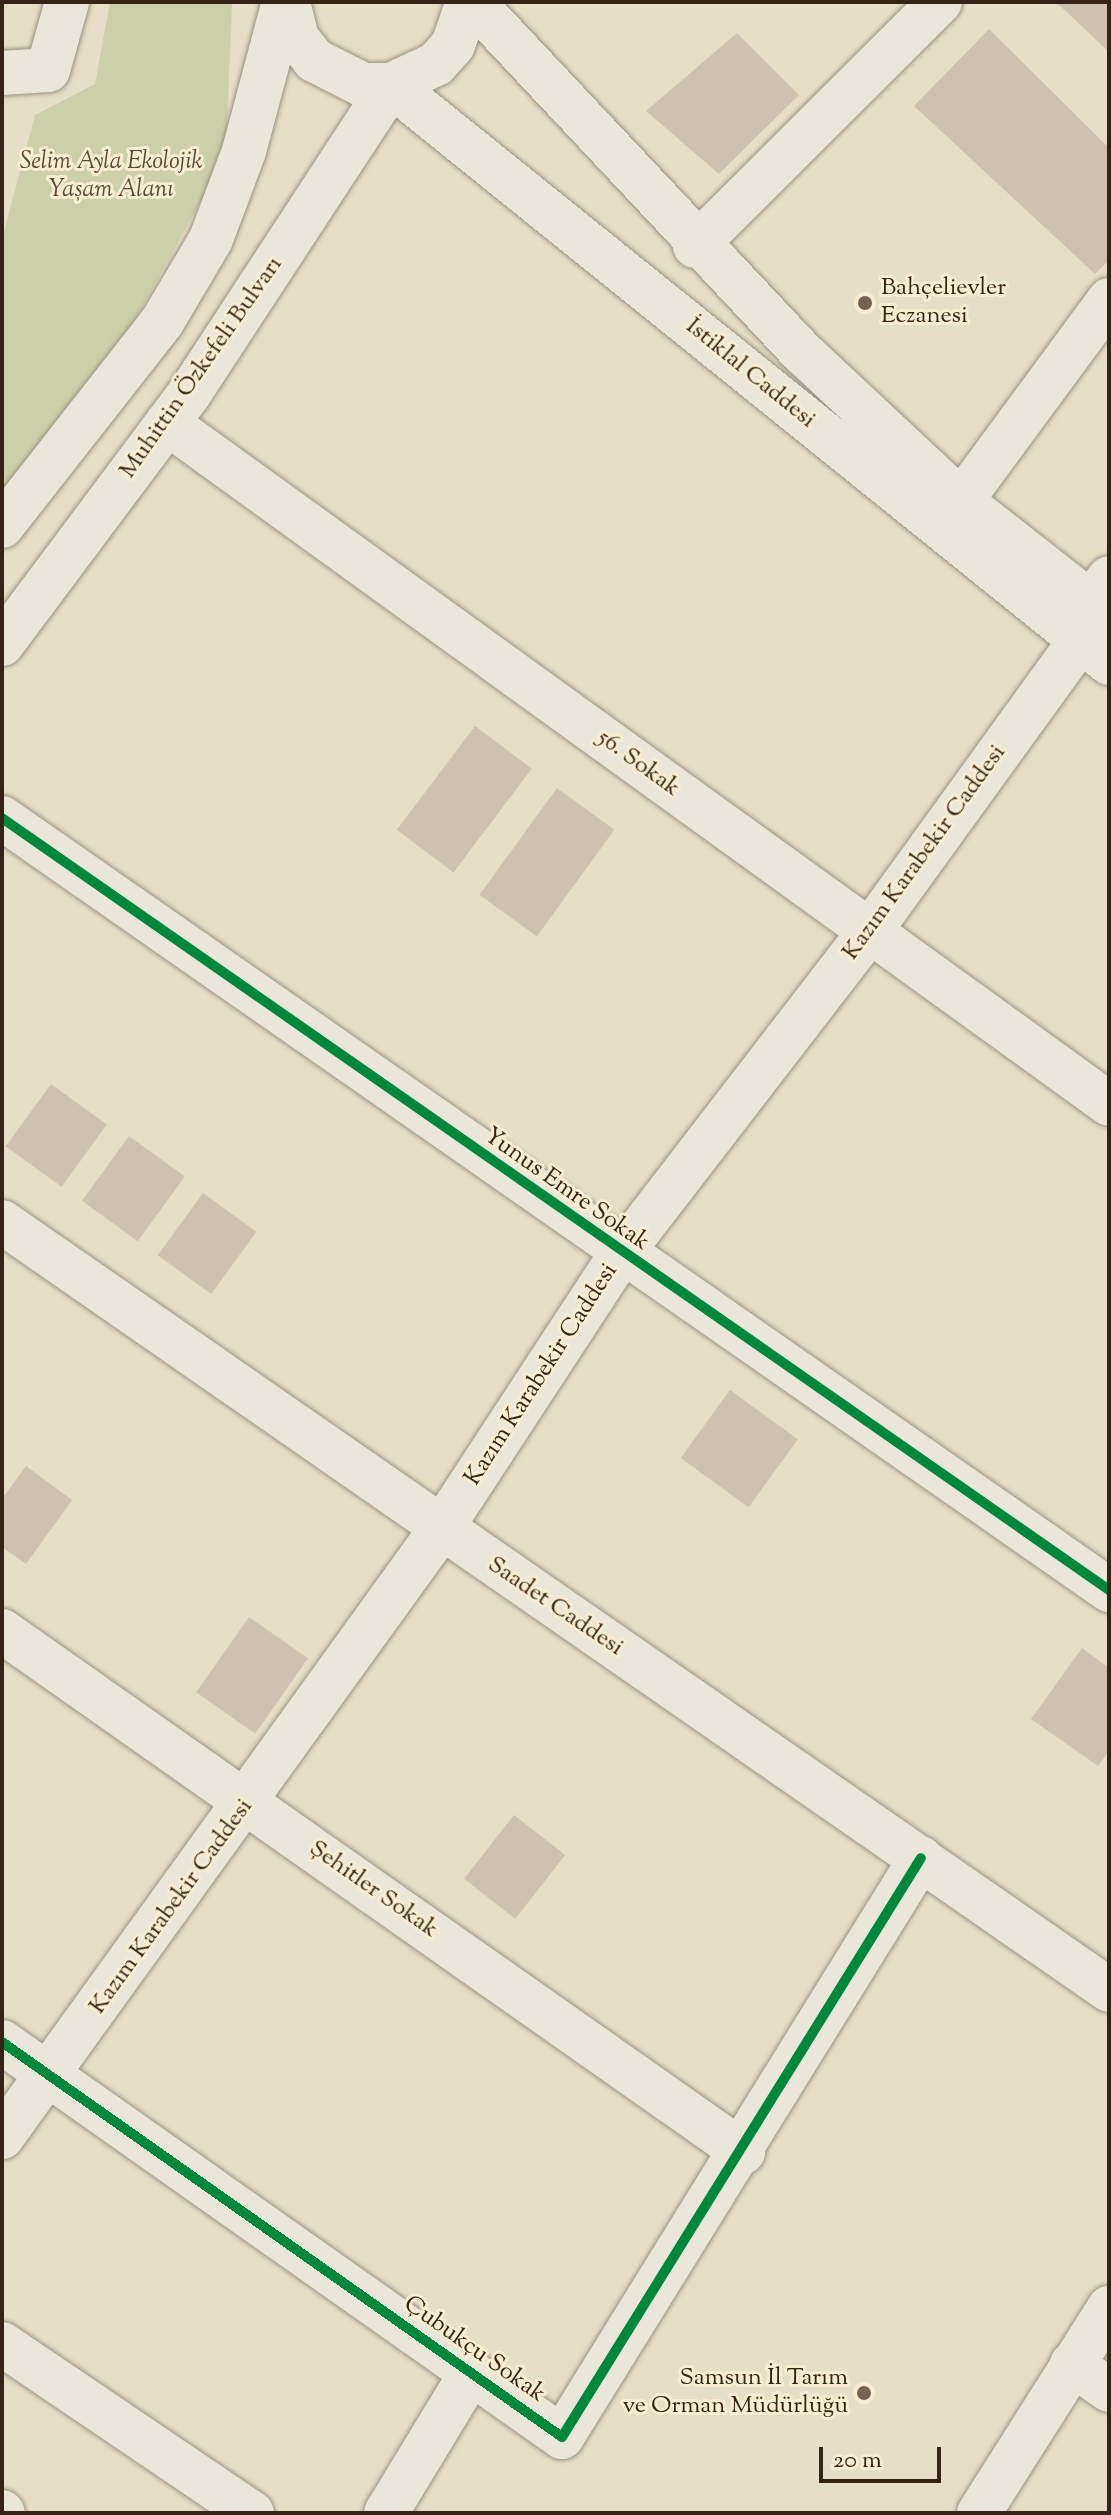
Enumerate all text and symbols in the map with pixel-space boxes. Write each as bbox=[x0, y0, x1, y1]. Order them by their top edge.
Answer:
park label: Selim Ayla Ekolojik Yaşam Alanı bbox=[20, 149, 202, 205]
street label: Muhittin Özkefeli Bulvarı bbox=[114, 252, 290, 484]
place label: Bahçelievler Eczanesi bbox=[881, 275, 1006, 331]
marker: Bahçelievler Eczanesi bbox=[856, 294, 874, 312]
street label: İstiklal Caddesi bbox=[679, 313, 821, 435]
street label: 56. Sokak bbox=[591, 724, 685, 804]
street label: Kazım Karabekir Caddesi bbox=[837, 740, 1013, 966]
street label: Yunus Emre Sokak bbox=[478, 1122, 654, 1258]
street label: Kazım Karabekir Caddesi bbox=[459, 1259, 625, 1491]
street label: Saadet Caddesi bbox=[482, 1551, 628, 1663]
street label: Kazım Karabekir Caddesi bbox=[84, 1794, 260, 2020]
street label: Şehitler Sokak bbox=[303, 1835, 443, 1945]
street label: Çubukçu Sokak bbox=[398, 2290, 550, 2410]
place label: Samsun İl Tarım ve Orman Müdürlüğü bbox=[623, 2365, 848, 2421]
marker: Samsun İl Tarım ve Orman Müdürlüğü bbox=[855, 2384, 873, 2402]
scale bar bbox=[823, 2431, 945, 2481]
text: 20 m bbox=[833, 2444, 882, 2478]

